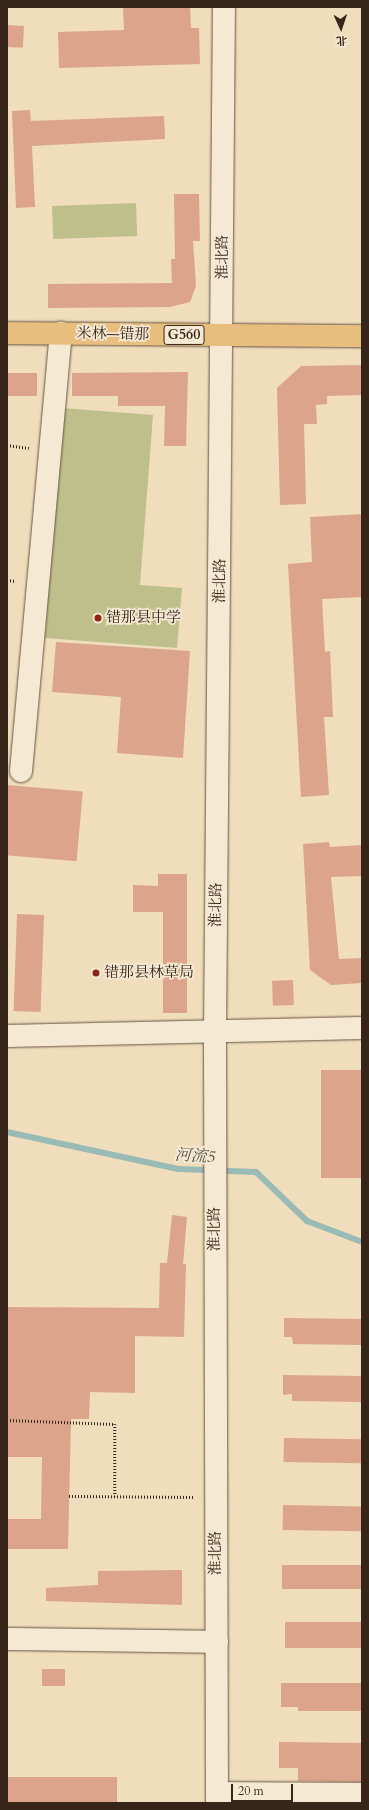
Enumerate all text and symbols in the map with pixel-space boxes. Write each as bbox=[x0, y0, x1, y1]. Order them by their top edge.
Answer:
north arrow bbox=[321, 8, 361, 48]
text: 北 bbox=[336, 33, 348, 48]
street label: 淮北路 bbox=[214, 235, 232, 279]
road number: G560 bbox=[163, 323, 205, 347]
street label: 米林—错那 bbox=[76, 324, 150, 344]
street label: 淮北路 bbox=[211, 558, 229, 604]
place label: 错那县中学 bbox=[106, 609, 181, 627]
marker: 错那县中学 bbox=[93, 613, 103, 623]
street label: 淮北路 bbox=[207, 882, 225, 928]
place label: 错那县林草局 bbox=[104, 964, 194, 982]
marker: 错那县林草局 bbox=[91, 968, 101, 978]
water label: 河流5 bbox=[174, 1145, 216, 1167]
street label: 淮北路 bbox=[206, 1207, 224, 1251]
street label: 淮北路 bbox=[207, 1531, 225, 1575]
scale bar bbox=[233, 1776, 295, 1802]
text: 20 m bbox=[238, 1783, 264, 1799]

